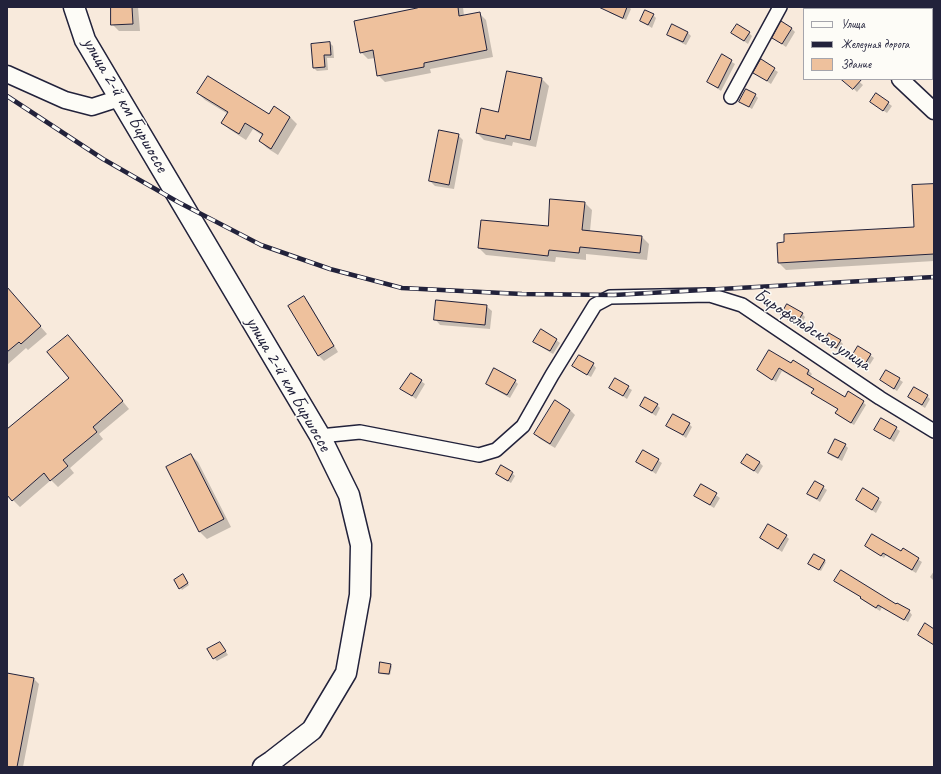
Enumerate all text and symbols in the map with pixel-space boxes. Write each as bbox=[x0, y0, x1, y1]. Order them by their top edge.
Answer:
legend bbox=[803, 8, 933, 80]
text: Улица bbox=[841, 16, 865, 32]
street label: улица 2-й км Биршоссе bbox=[77, 34, 173, 176]
text: Железная дорога bbox=[841, 36, 909, 52]
text: Здание bbox=[841, 56, 871, 72]
street label: Бирофельдская улица bbox=[749, 284, 875, 376]
street label: улица 2-й км Биршоссе bbox=[240, 313, 336, 455]

